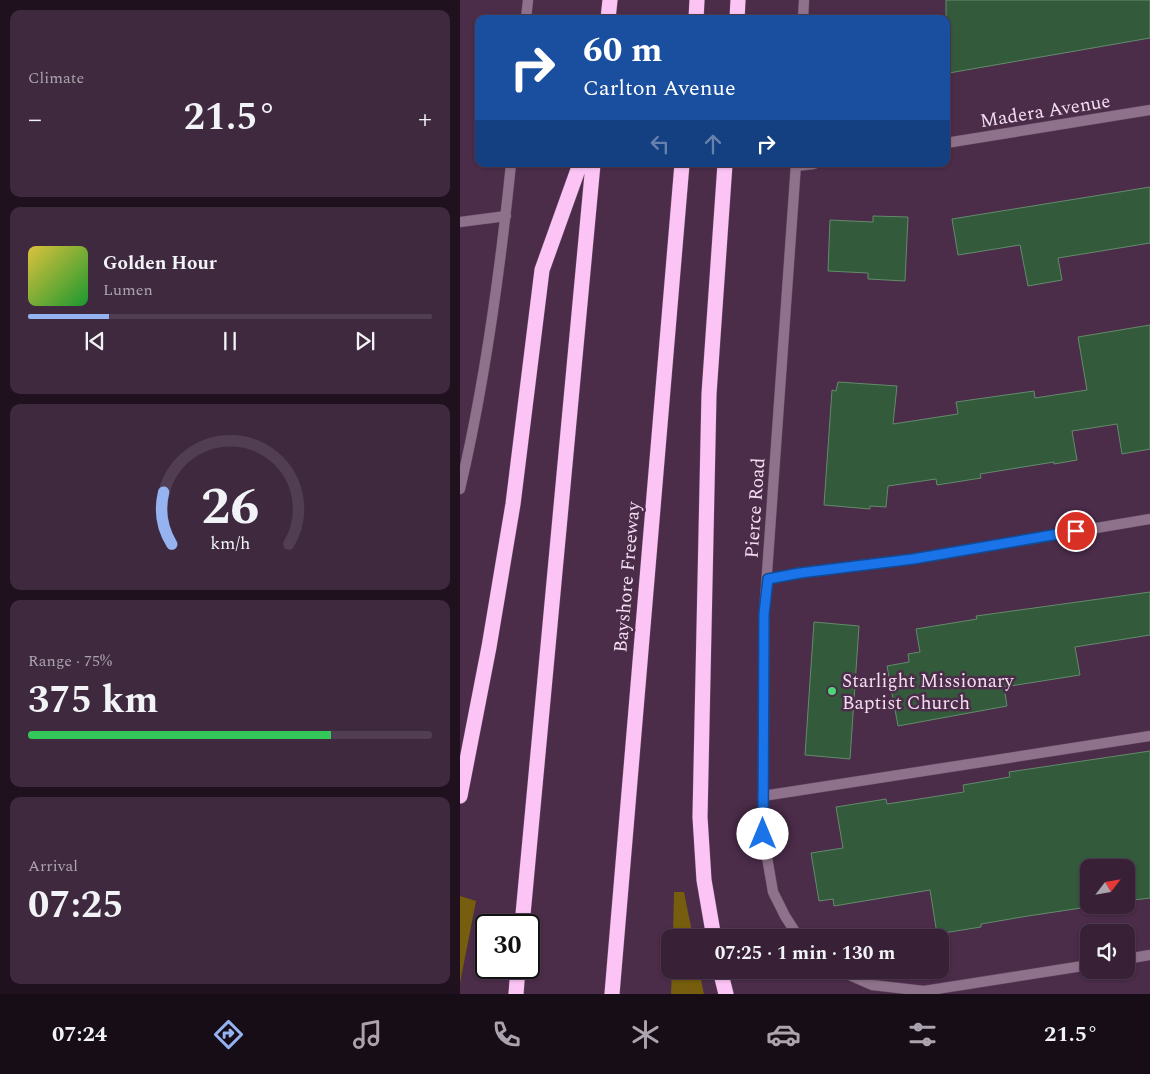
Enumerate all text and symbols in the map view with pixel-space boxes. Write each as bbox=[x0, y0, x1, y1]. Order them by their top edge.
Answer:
text: 60 m bbox=[583, 24, 663, 77]
icon: right bbox=[500, 35, 565, 100]
text: Climate bbox=[28, 66, 84, 90]
text: Carlton Avenue bbox=[583, 72, 736, 105]
street label: Madera Avenue bbox=[978, 87, 1113, 136]
text: 21.5° bbox=[183, 89, 277, 147]
text: − bbox=[28, 98, 42, 141]
text: + bbox=[418, 98, 432, 141]
icon: left bbox=[646, 130, 674, 158]
icon: ahead bbox=[699, 130, 727, 158]
icon: right bbox=[752, 130, 780, 158]
text: Golden Hour bbox=[103, 249, 217, 278]
text: Lumen bbox=[103, 278, 153, 302]
icon: previous bbox=[81, 327, 109, 355]
icon: pause bbox=[216, 327, 244, 355]
icon: next bbox=[351, 327, 379, 355]
street label: Pierce Road bbox=[738, 457, 773, 559]
text: 26 bbox=[201, 468, 259, 547]
street label: Bayshore Freeway bbox=[606, 500, 649, 654]
pin bbox=[1055, 510, 1097, 552]
icon: arrive bbox=[1062, 517, 1090, 545]
text: km/h bbox=[210, 530, 250, 557]
text: Range · 75% bbox=[28, 649, 112, 673]
place label: Starlight Missionary Baptist Church bbox=[842, 667, 1014, 718]
text: 375 km bbox=[28, 672, 159, 730]
marker: Starlight Missionary Baptist Church bbox=[826, 685, 838, 697]
position arrow bbox=[736, 807, 788, 859]
text: Arrival bbox=[28, 854, 78, 878]
north arrow bbox=[1080, 859, 1135, 914]
map controls bbox=[1080, 859, 1135, 979]
text: 07:25 bbox=[28, 877, 123, 935]
speed limit sign: 30 bbox=[475, 914, 540, 979]
button: sound bbox=[1080, 924, 1135, 979]
text: 07:25 · 1 min · 130 m bbox=[715, 939, 895, 968]
icon: directions bbox=[211, 1017, 246, 1052]
icon: music bbox=[350, 1017, 385, 1052]
icon: phone bbox=[489, 1017, 524, 1052]
icon: climate bbox=[628, 1017, 663, 1052]
icon: car bbox=[766, 1017, 801, 1052]
icon: filters bbox=[905, 1017, 940, 1052]
text: 07:24 bbox=[52, 1018, 107, 1051]
text: 21.5° bbox=[1044, 1018, 1098, 1051]

